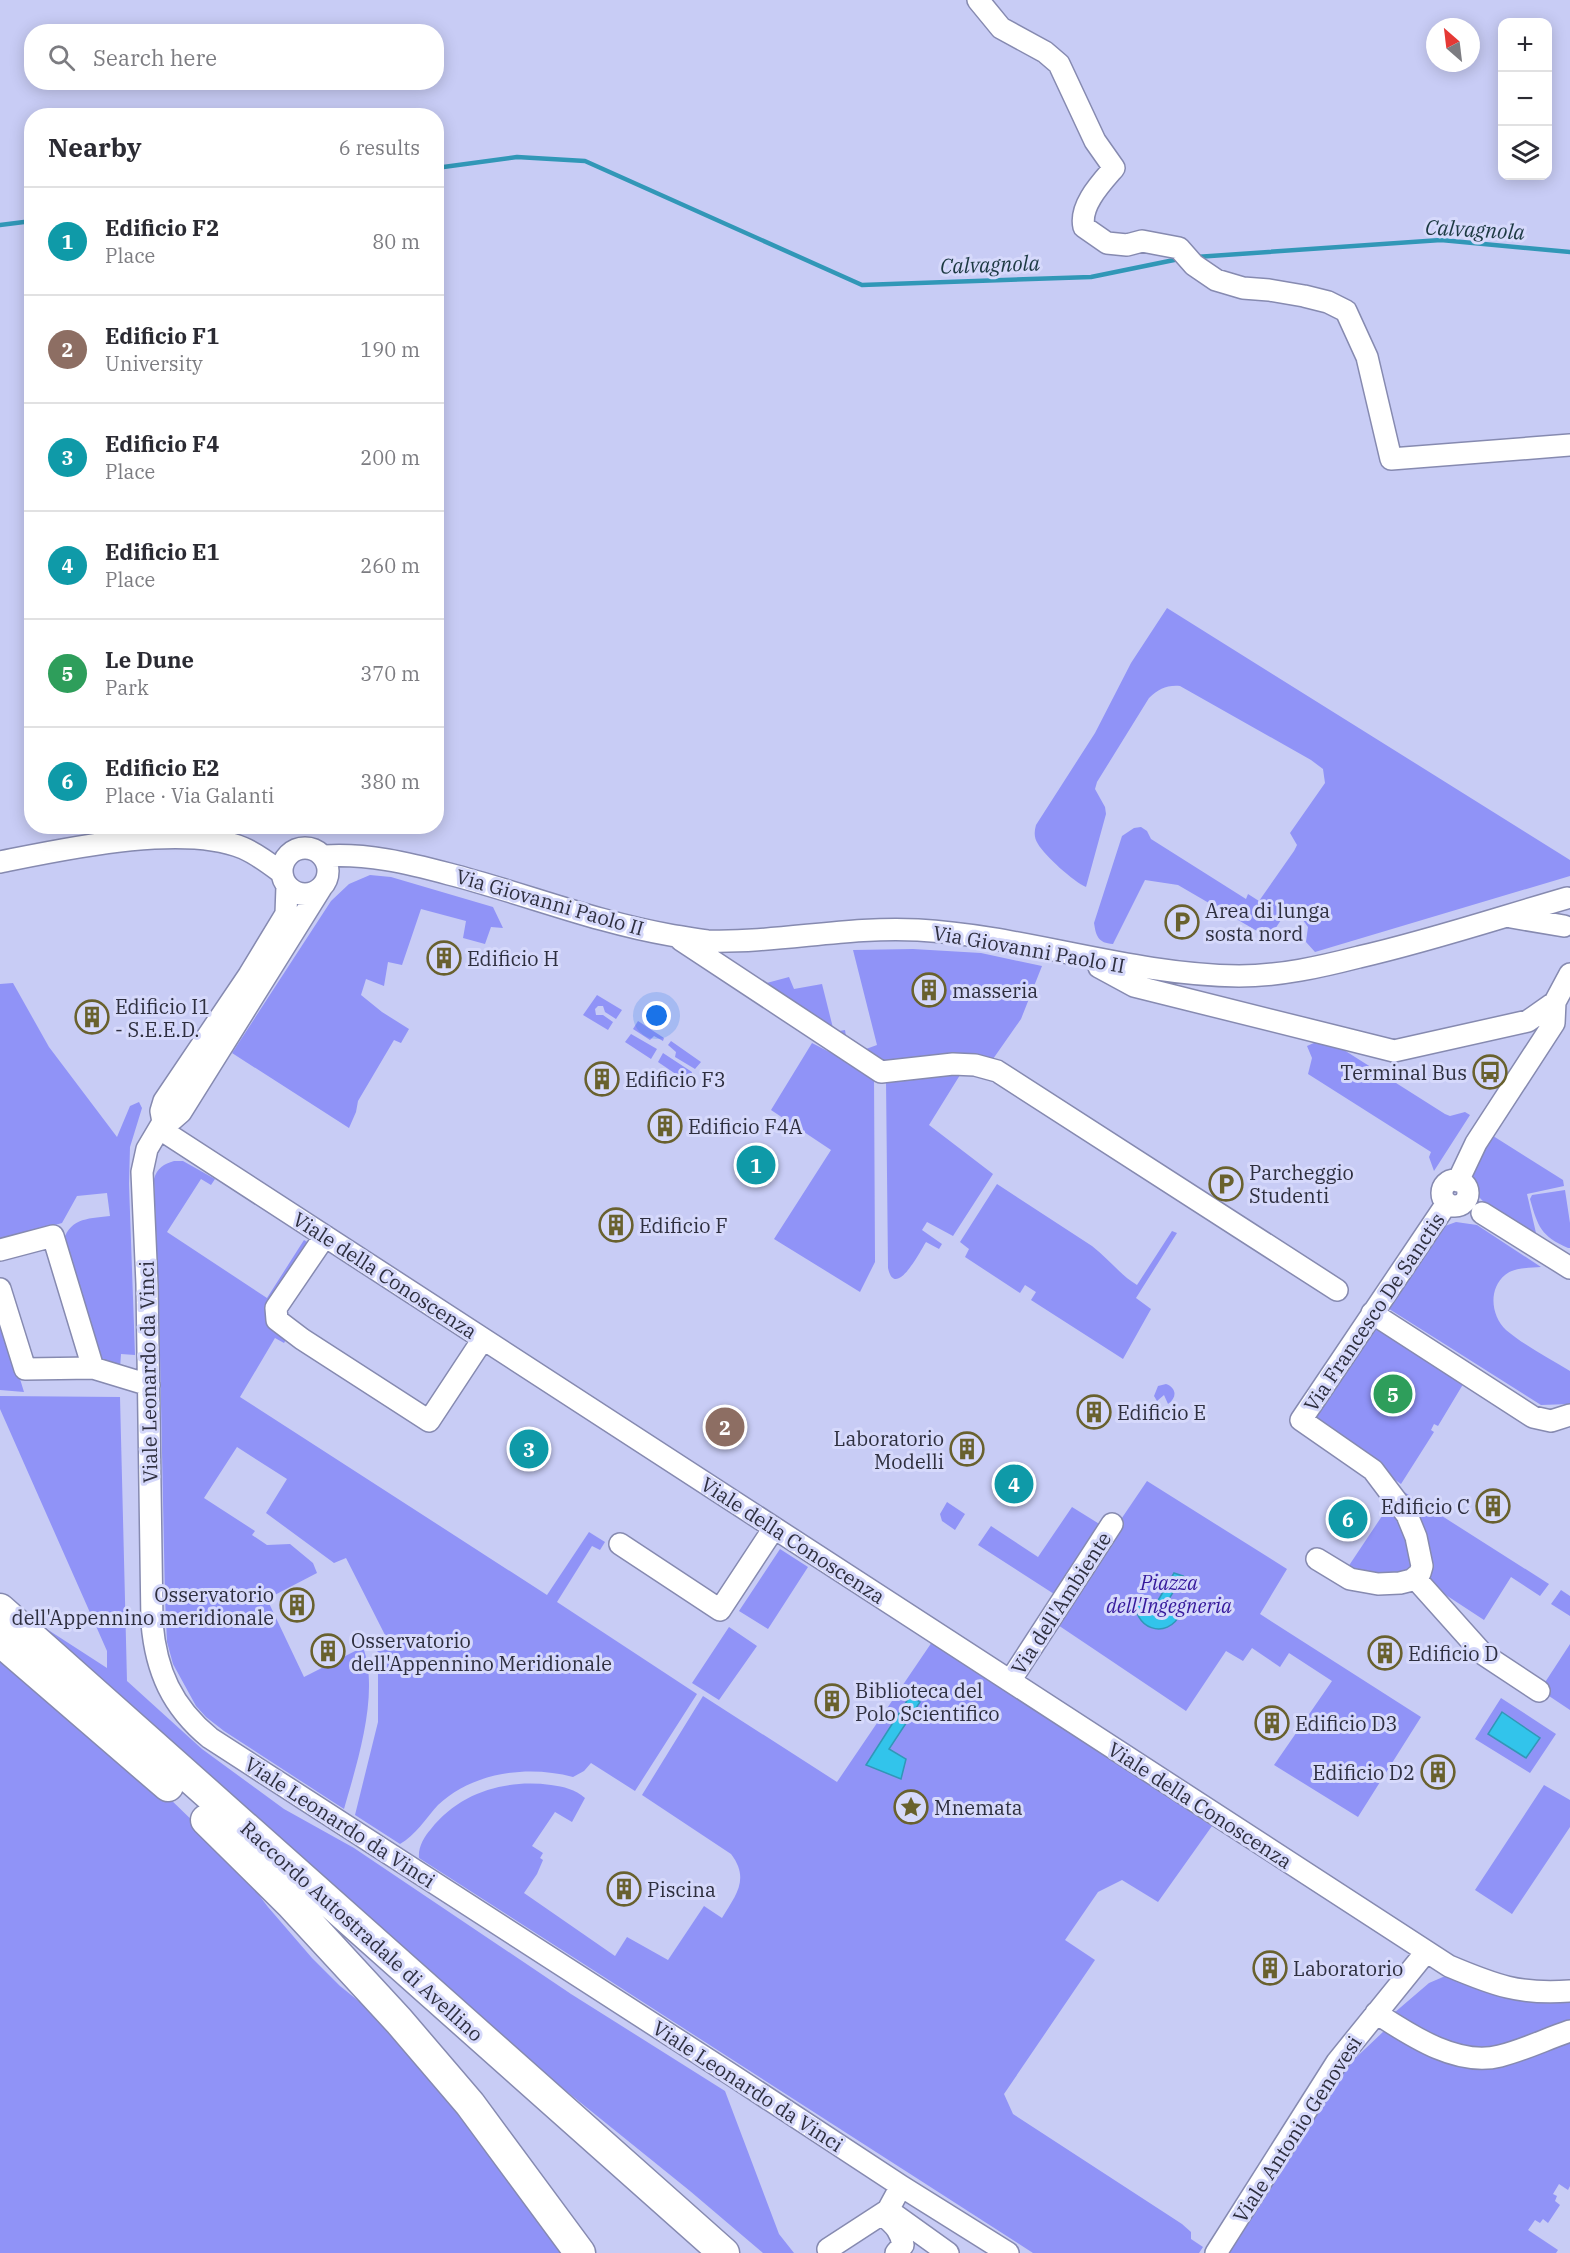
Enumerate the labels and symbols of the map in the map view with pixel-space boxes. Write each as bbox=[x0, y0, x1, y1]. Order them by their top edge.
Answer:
north arrow bbox=[1426, 18, 1480, 72]
water label: Calvagnola bbox=[1424, 212, 1526, 246]
water label: Calvagnola bbox=[940, 248, 1041, 280]
street label: Via Giovanni Paolo II bbox=[453, 862, 647, 942]
place label: Area di lunga sosta nord bbox=[1205, 897, 1330, 947]
parking icon: Area di lunga sosta nord bbox=[1164, 904, 1200, 940]
street label: Via Giovanni Paolo II bbox=[931, 919, 1127, 979]
building icon: Edificio H bbox=[426, 940, 462, 976]
place label: Edificio H bbox=[467, 945, 559, 972]
building icon: masseria bbox=[911, 972, 947, 1008]
place label: masseria bbox=[952, 977, 1038, 1004]
place label: Edificio I1 - S.E.E.D. bbox=[115, 993, 210, 1043]
building icon: Edificio I1 - S.E.E.D. bbox=[74, 999, 110, 1035]
your location bbox=[642, 1001, 671, 1030]
bus stop icon: Terminal Bus bbox=[1472, 1054, 1508, 1090]
place label: Terminal Bus bbox=[1340, 1059, 1467, 1086]
building icon: Edificio F3 bbox=[584, 1061, 620, 1097]
place label: Edificio F3 bbox=[625, 1066, 726, 1093]
building icon: Edificio F4A bbox=[647, 1108, 683, 1144]
place label: Edificio F4A bbox=[688, 1113, 803, 1140]
pin: 1 bbox=[736, 1142, 776, 1188]
place label: Parcheggio Studenti bbox=[1249, 1159, 1354, 1209]
parking icon: Parcheggio Studenti bbox=[1208, 1166, 1244, 1202]
street label: Viale della Conoscenza bbox=[288, 1205, 482, 1345]
building icon: Edificio F bbox=[598, 1207, 634, 1243]
street label: Via Francesco De Sanctis bbox=[1297, 1207, 1451, 1417]
place label: Edificio F bbox=[639, 1212, 728, 1239]
street label: Viale Leonardo da Vinci bbox=[133, 1261, 163, 1483]
pin: 5 bbox=[1374, 1372, 1412, 1416]
building icon: Edificio E bbox=[1076, 1394, 1112, 1430]
place label: Edificio E bbox=[1117, 1399, 1206, 1426]
pin: 2 bbox=[706, 1404, 744, 1450]
place label: Laboratorio Modelli bbox=[834, 1425, 944, 1475]
pin: 3 bbox=[510, 1426, 548, 1472]
building icon: Laboratorio Modelli bbox=[949, 1431, 985, 1467]
pin: 4 bbox=[994, 1462, 1034, 1506]
street label: Viale della Conoscenza bbox=[696, 1470, 890, 1610]
building icon: Edificio C bbox=[1475, 1488, 1511, 1524]
place label: Edificio C bbox=[1381, 1493, 1470, 1520]
pin: 6 bbox=[1328, 1496, 1368, 1541]
street label: Via dell'Ambiente bbox=[1005, 1526, 1117, 1680]
park label: Piazza dell'Ingegneria bbox=[1106, 1569, 1232, 1619]
place label: Osservatorio dell'Appennino meridionale bbox=[11, 1581, 274, 1631]
building icon: Osservatorio dell'Appennino meridionale bbox=[279, 1587, 315, 1623]
place label: Osservatorio dell'Appennino Meridionale bbox=[351, 1627, 612, 1677]
building icon: Osservatorio dell'Appennino Meridionale bbox=[310, 1633, 346, 1669]
building icon: Edificio D bbox=[1367, 1635, 1403, 1671]
place label: Edificio D bbox=[1408, 1640, 1498, 1667]
place label: Biblioteca del Polo Scientifico bbox=[855, 1677, 1000, 1727]
building icon: Biblioteca del Polo Scientifico bbox=[814, 1683, 850, 1719]
building icon: Edificio D3 bbox=[1254, 1705, 1290, 1741]
place label: Edificio D3 bbox=[1295, 1710, 1397, 1737]
street label: Viale della Conoscenza bbox=[1103, 1735, 1297, 1875]
street label: Viale Leonardo da Vinci bbox=[239, 1750, 441, 1894]
building icon: Edificio D2 bbox=[1420, 1754, 1456, 1790]
place label: Edificio D2 bbox=[1313, 1759, 1415, 1786]
place icon: Mnemata bbox=[893, 1789, 929, 1825]
place label: Mnemata bbox=[934, 1794, 1023, 1821]
street label: Raccordo Autostradale di Avellino bbox=[235, 1815, 489, 2047]
building icon: Piscina bbox=[606, 1871, 642, 1907]
place label: Piscina bbox=[647, 1876, 716, 1903]
building icon: Laboratorio bbox=[1252, 1950, 1288, 1986]
place label: Laboratorio bbox=[1293, 1955, 1403, 1982]
street label: Viale Leonardo da Vinci bbox=[647, 2014, 849, 2158]
street label: Viale Antonio Genovesi bbox=[1226, 2030, 1368, 2228]

